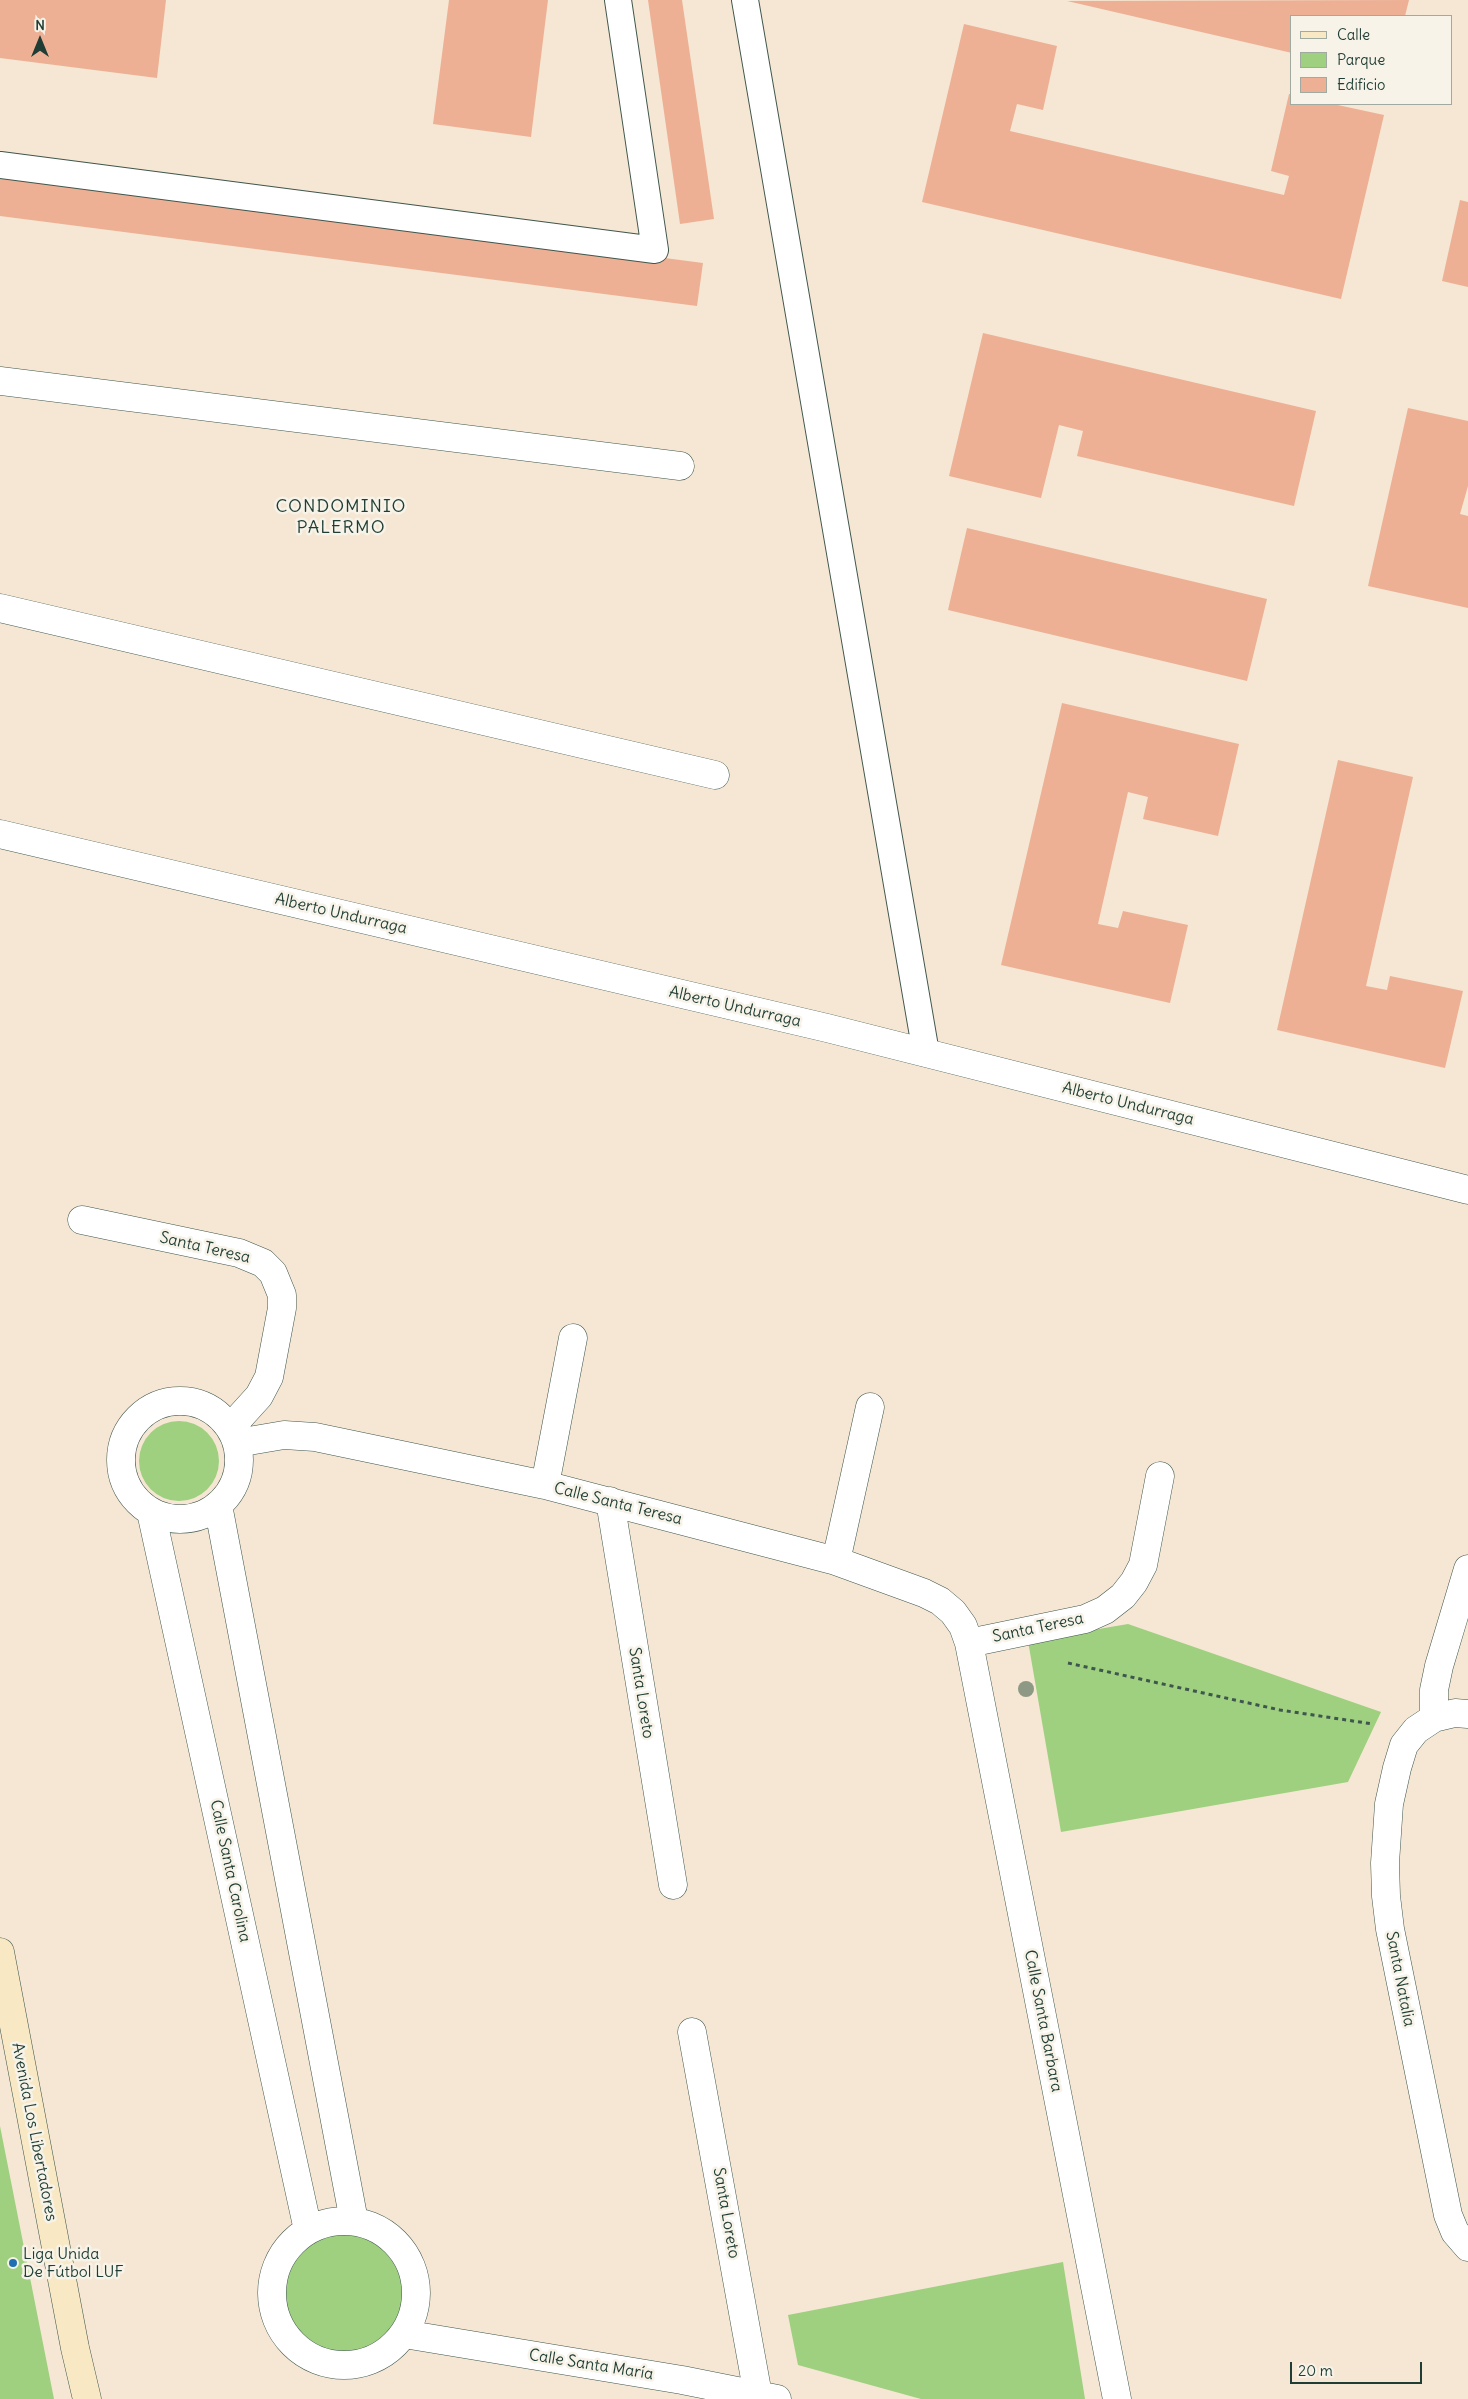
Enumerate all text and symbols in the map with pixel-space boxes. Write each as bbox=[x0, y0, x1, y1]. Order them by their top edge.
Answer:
north arrow bbox=[15, 15, 65, 65]
legend bbox=[1290, 15, 1453, 105]
text: N bbox=[35, 16, 45, 34]
text: Calle bbox=[1337, 25, 1370, 44]
text: Parque bbox=[1337, 50, 1385, 69]
text: Edificio bbox=[1337, 75, 1385, 94]
district label: CONDOMINIO PALERMO bbox=[274, 496, 408, 538]
street label: Alberto Undurraga bbox=[273, 889, 409, 939]
street label: Alberto Undurraga bbox=[667, 982, 803, 1032]
street label: Alberto Undurraga bbox=[1060, 1078, 1196, 1130]
street label: Santa Teresa bbox=[158, 1228, 252, 1268]
street label: Calle Santa Teresa bbox=[552, 1479, 684, 1529]
street label: Santa Teresa bbox=[991, 1609, 1085, 1647]
street label: Santa Loreto bbox=[624, 1646, 658, 1740]
street label: Calle Santa Carolina bbox=[206, 1798, 254, 1944]
street label: Santa Natalia bbox=[1381, 1930, 1419, 2028]
street label: Calle Santa Barbara bbox=[1020, 1948, 1066, 2094]
street label: Avenida Los Libertadores bbox=[7, 2041, 61, 2223]
street label: Santa Loreto bbox=[709, 2166, 743, 2260]
place label: Liga Unida De Fútbol LUF bbox=[23, 2244, 123, 2282]
marker: Liga Unida De Fútbol LUF bbox=[7, 2257, 19, 2269]
street label: Calle Santa María bbox=[527, 2346, 655, 2384]
scale bar bbox=[1293, 2352, 1426, 2384]
text: 20 m bbox=[1298, 2361, 1333, 2380]

